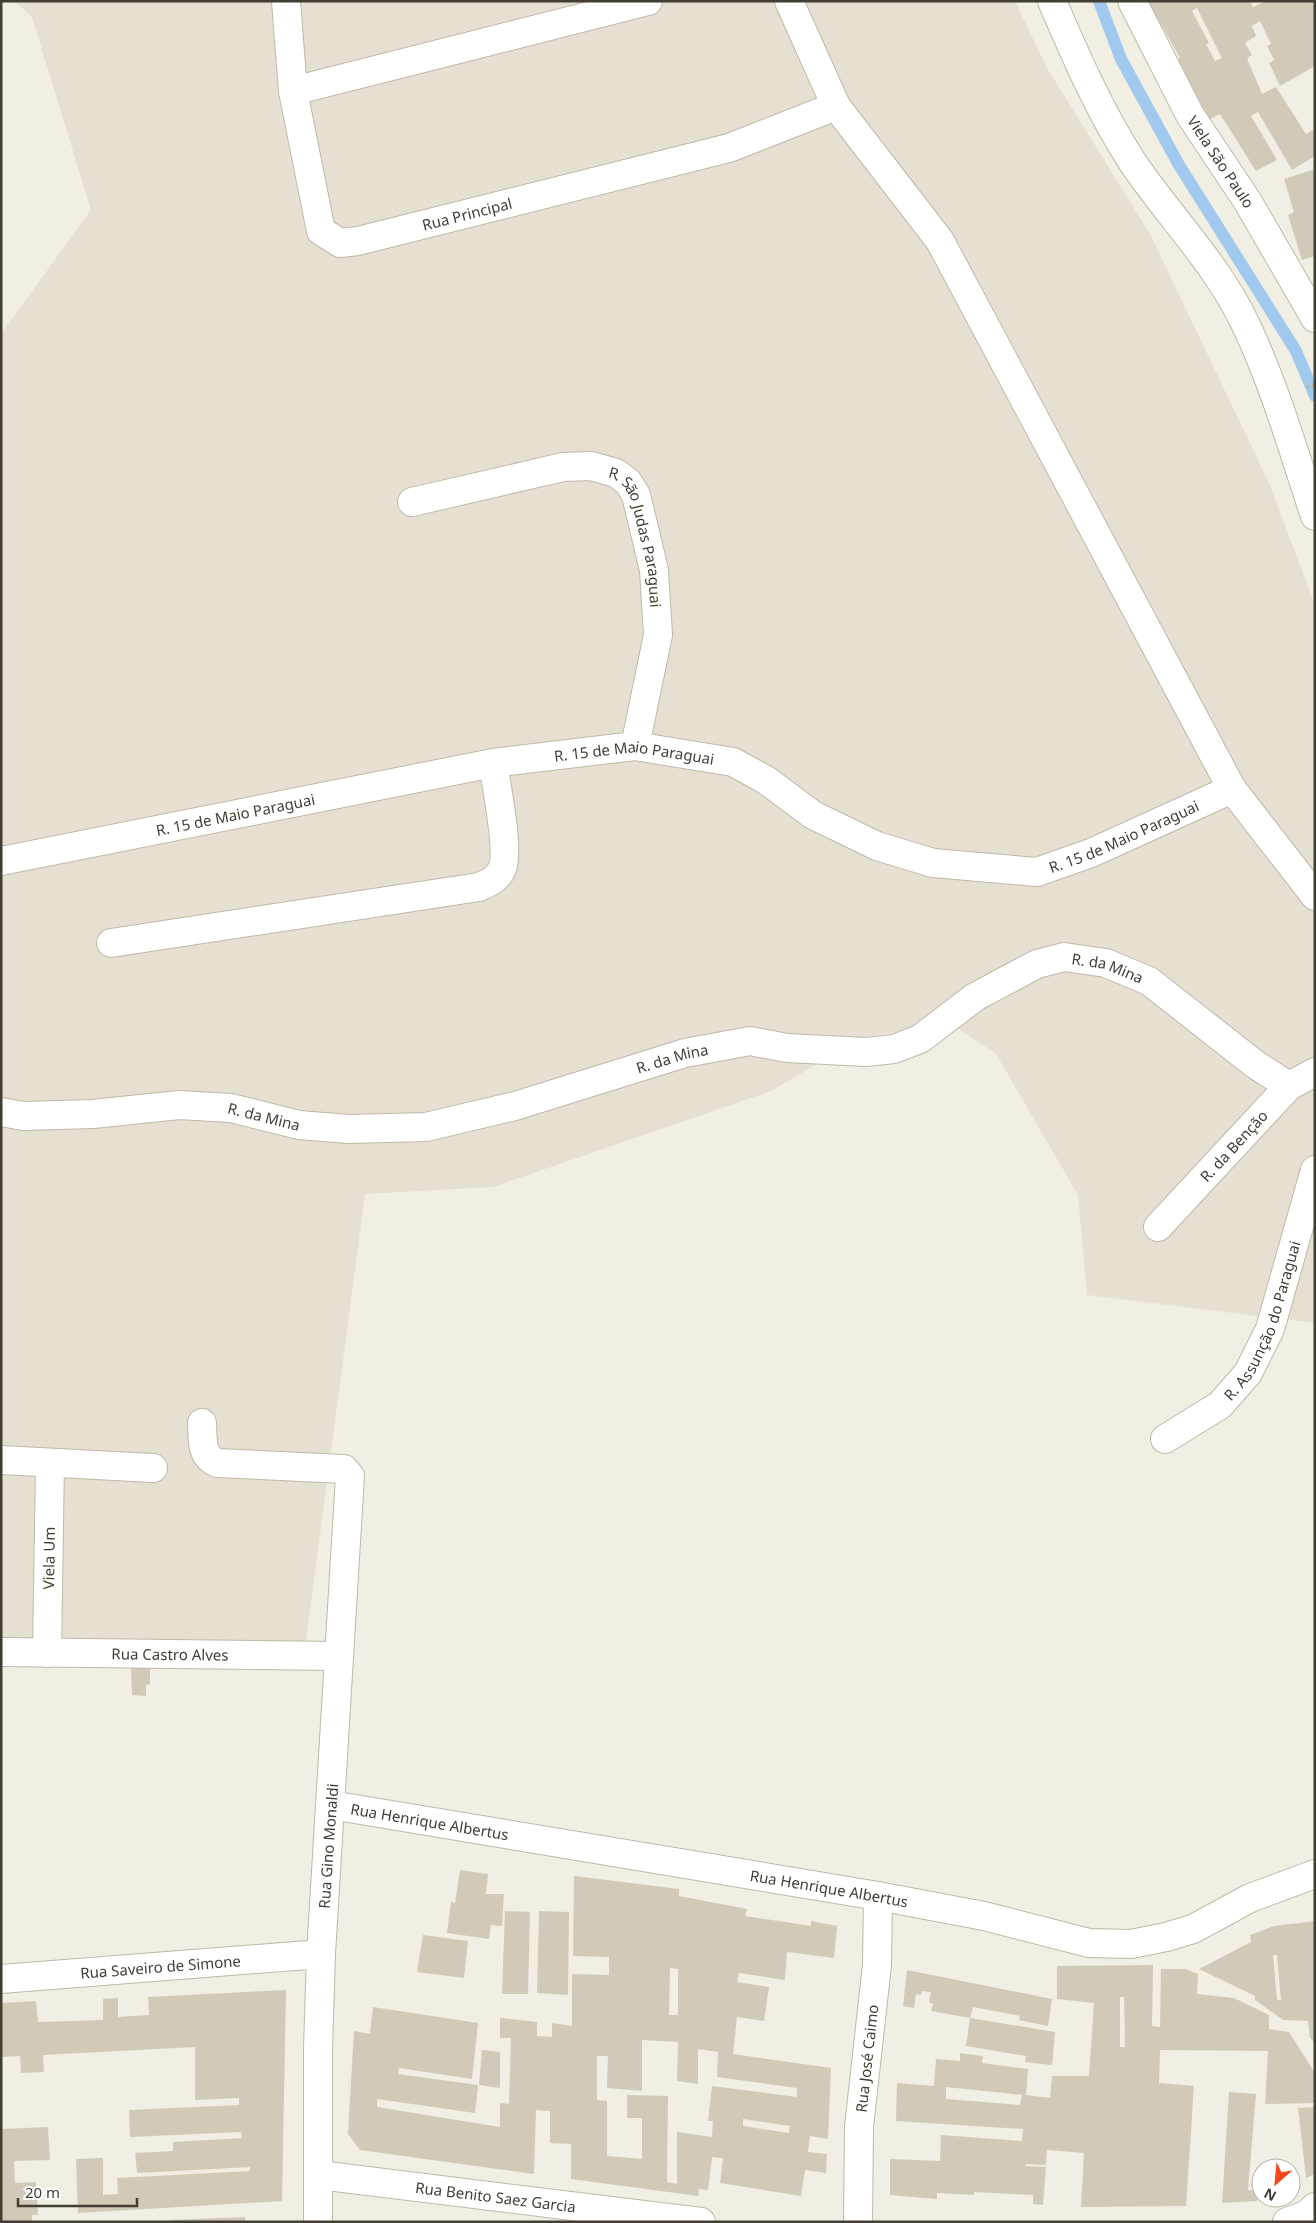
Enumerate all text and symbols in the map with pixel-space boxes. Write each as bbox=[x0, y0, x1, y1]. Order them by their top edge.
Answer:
street label: Viela São Paulo bbox=[1183, 112, 1259, 211]
street label: Rua Principal bbox=[420, 193, 514, 235]
street label: R. São Judas Paraguai bbox=[607, 462, 666, 608]
street label: R. 15 de Maio Paraguai bbox=[553, 736, 716, 769]
street label: R. 15 de Maio Paraguai bbox=[154, 789, 317, 840]
street label: R. 15 de Maio Paraguai bbox=[1046, 795, 1202, 877]
street label: R. da Mina bbox=[1071, 948, 1146, 988]
street label: R. da Mina bbox=[634, 1039, 710, 1078]
street label: R. da Mina bbox=[226, 1098, 302, 1135]
street label: R. da Benção bbox=[1195, 1106, 1272, 1186]
street label: R. Assunção do Paraguai bbox=[1219, 1238, 1304, 1404]
street label: Viela Um bbox=[38, 1527, 59, 1589]
street label: Rua Castro Alves bbox=[111, 1643, 229, 1665]
street label: Rua Gino Monaldi bbox=[314, 1783, 342, 1909]
street label: Rua Henrique Albertus bbox=[349, 1798, 510, 1844]
street label: Rua Henrique Albertus bbox=[749, 1865, 910, 1911]
street label: Rua Saveiro de Simone bbox=[79, 1950, 242, 1983]
street label: Rua José Caimo bbox=[851, 2003, 883, 2113]
north arrow bbox=[1251, 2158, 1301, 2208]
scale bar bbox=[18, 2176, 136, 2208]
street label: Rua Benito Saez Garcia bbox=[414, 2177, 577, 2217]
text: 20 m bbox=[25, 2182, 60, 2202]
text: N bbox=[1260, 2184, 1279, 2206]

